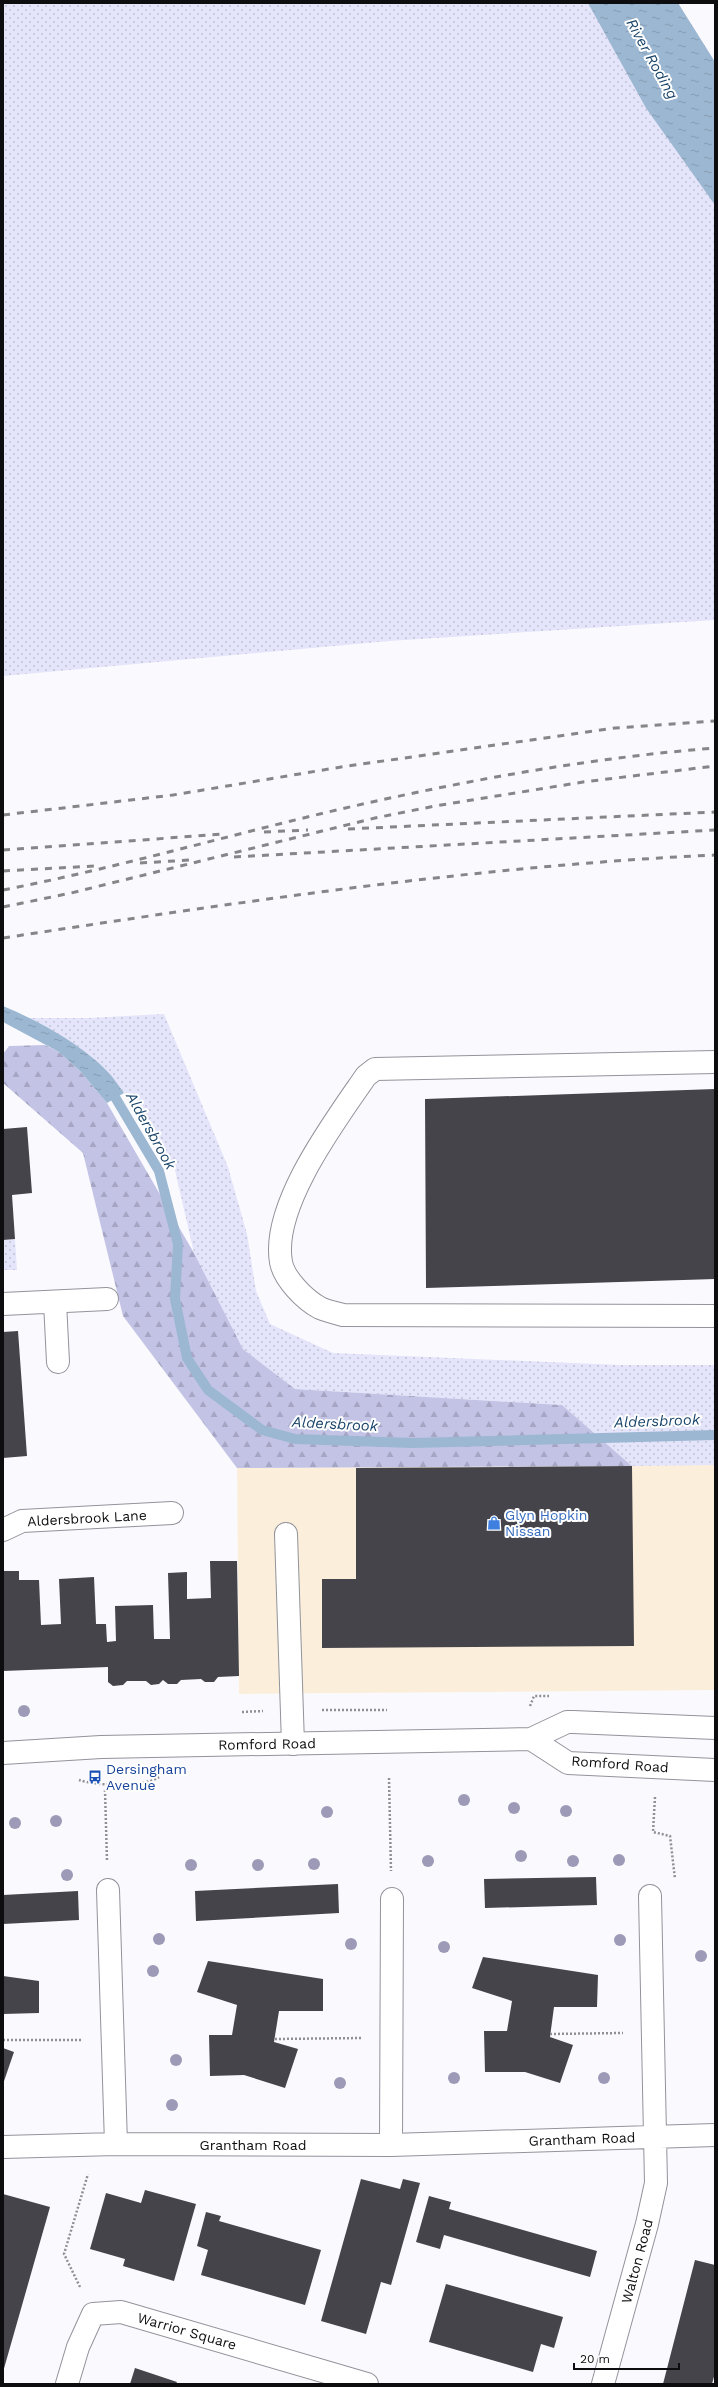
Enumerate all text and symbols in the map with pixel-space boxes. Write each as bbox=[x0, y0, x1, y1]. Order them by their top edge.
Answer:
water label: River Roding bbox=[622, 15, 682, 103]
water label: Aldersbrook bbox=[122, 1088, 180, 1174]
water label: Aldersbrook bbox=[613, 1410, 701, 1432]
water label: Aldersbrook bbox=[291, 1413, 379, 1435]
street label: Aldersbrook Lane bbox=[27, 1507, 147, 1529]
place label: Glyn Hopkin Nissan bbox=[505, 1507, 587, 1539]
shop icon: Glyn Hopkin Nissan bbox=[486, 1515, 502, 1531]
street label: Romford Road bbox=[218, 1735, 316, 1753]
street label: Romford Road bbox=[571, 1753, 669, 1775]
place label: Dersingham Avenue bbox=[106, 1761, 187, 1793]
bus stop icon: Dersingham Avenue bbox=[87, 1769, 103, 1785]
street label: Grantham Road bbox=[528, 2129, 636, 2149]
street label: Grantham Road bbox=[200, 2137, 306, 2153]
street label: Walton Road bbox=[618, 2217, 656, 2305]
street label: Warrior Square bbox=[136, 2309, 238, 2353]
scale bar bbox=[574, 2345, 679, 2371]
text: 20 m bbox=[580, 2352, 610, 2366]

